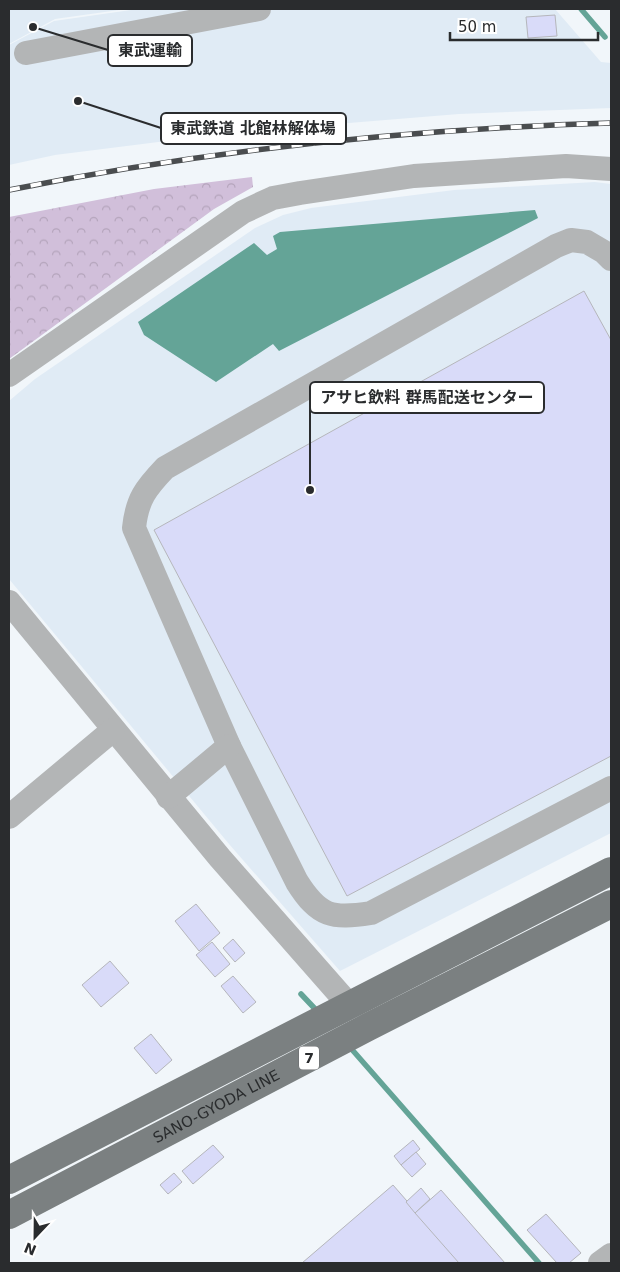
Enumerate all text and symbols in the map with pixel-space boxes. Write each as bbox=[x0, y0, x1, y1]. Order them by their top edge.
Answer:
scale bar bbox=[450, 10, 598, 42]
text: 50 m bbox=[458, 18, 496, 36]
callout: 東武運輸 bbox=[108, 35, 192, 66]
text: 東武運輸 bbox=[118, 41, 182, 60]
callout: 東武鉄道 北館林解体場 bbox=[161, 113, 346, 144]
text: 東武鉄道 北館林解体場 bbox=[170, 119, 336, 138]
callout: アサヒ飲料 群馬配送センター bbox=[310, 382, 544, 413]
text: アサヒ飲料 群馬配送センター bbox=[320, 388, 534, 407]
road number: 7 bbox=[299, 1046, 319, 1070]
street label: SANO-GYODA LINE bbox=[150, 1066, 283, 1147]
north arrow bbox=[10, 1212, 60, 1262]
text: N bbox=[22, 1239, 39, 1259]

